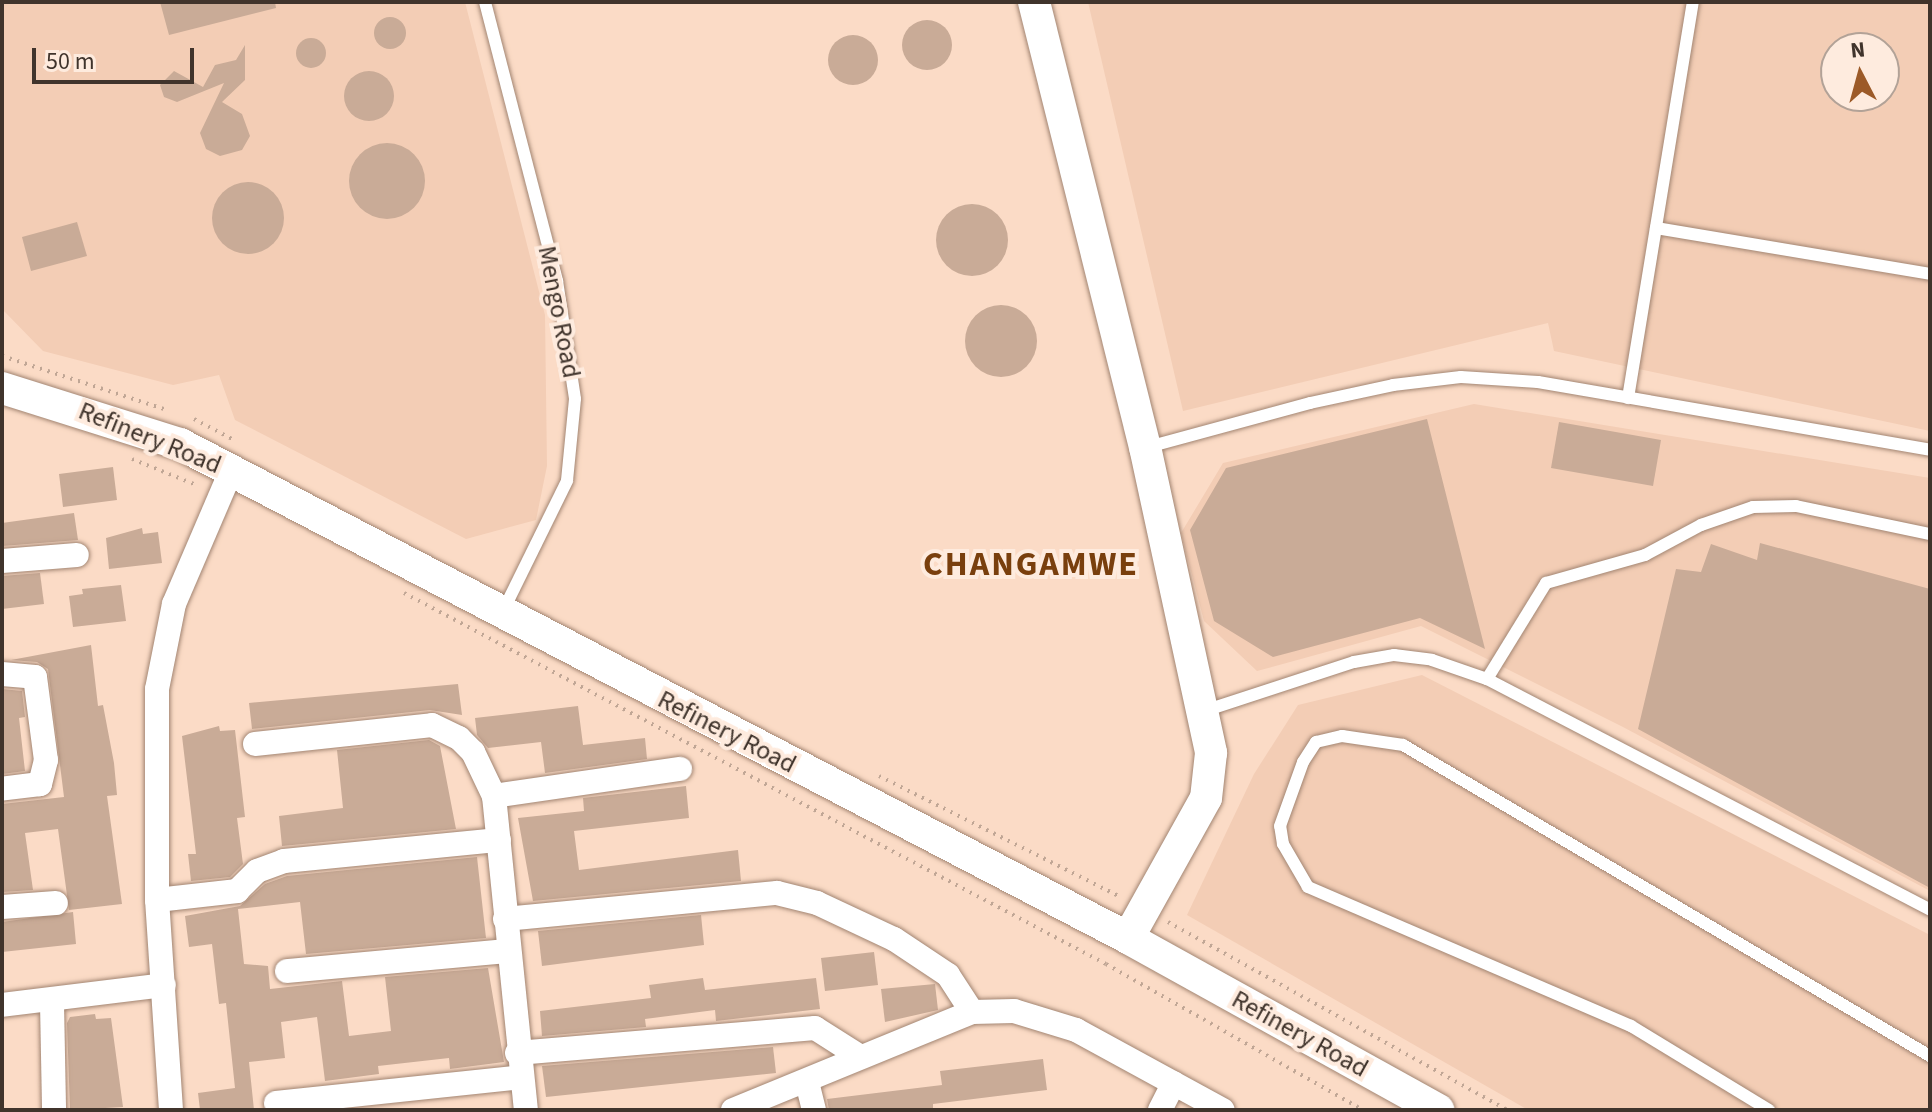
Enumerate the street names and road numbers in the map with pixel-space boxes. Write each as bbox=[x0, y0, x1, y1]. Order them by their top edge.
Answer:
street label: Mengo Road bbox=[531, 243, 587, 381]
street label: Refinery Road bbox=[74, 395, 226, 481]
street label: Refinery Road bbox=[653, 684, 801, 780]
street label: Refinery Road bbox=[1226, 984, 1374, 1084]

